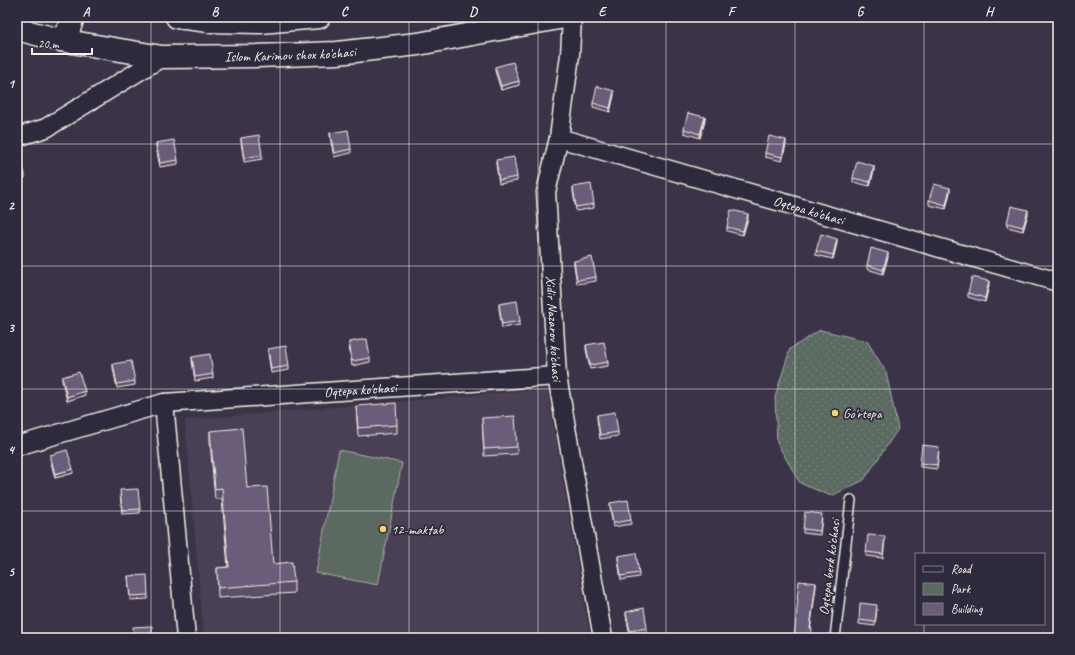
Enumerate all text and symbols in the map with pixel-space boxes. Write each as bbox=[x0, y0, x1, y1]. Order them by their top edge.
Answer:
text: A bbox=[83, 4, 91, 20]
text: B bbox=[212, 4, 220, 20]
text: C bbox=[341, 4, 349, 20]
text: D bbox=[469, 4, 478, 20]
text: E bbox=[599, 4, 608, 20]
text: F bbox=[728, 4, 737, 20]
text: G bbox=[857, 4, 865, 20]
text: H bbox=[985, 4, 995, 20]
scale bar bbox=[32, 30, 92, 56]
text: 20 m bbox=[38, 36, 60, 52]
street label: Islom Karimov shox ko'chasi bbox=[225, 43, 359, 65]
text: 1 bbox=[8, 76, 16, 92]
street label: Oqtepa ko'chasi bbox=[771, 192, 848, 229]
text: 2 bbox=[8, 198, 15, 214]
street label: Xidir Nazarov ko'chasi bbox=[542, 275, 566, 385]
text: 3 bbox=[8, 320, 15, 336]
street label: Oqtepa ko'chasi bbox=[324, 379, 400, 401]
place label: Go'rtepa bbox=[843, 405, 883, 422]
marker: Go'rtepa bbox=[830, 408, 840, 418]
text: 4 bbox=[8, 442, 16, 458]
street label: Oqtepa berk ko'chasi bbox=[815, 516, 844, 616]
place label: 12-maktab bbox=[391, 521, 444, 538]
marker: 12-maktab bbox=[378, 524, 388, 534]
legend bbox=[915, 553, 1045, 625]
text: Road bbox=[951, 561, 973, 577]
text: 5 bbox=[8, 564, 15, 580]
text: Park bbox=[951, 581, 972, 597]
text: Building bbox=[951, 601, 983, 617]

